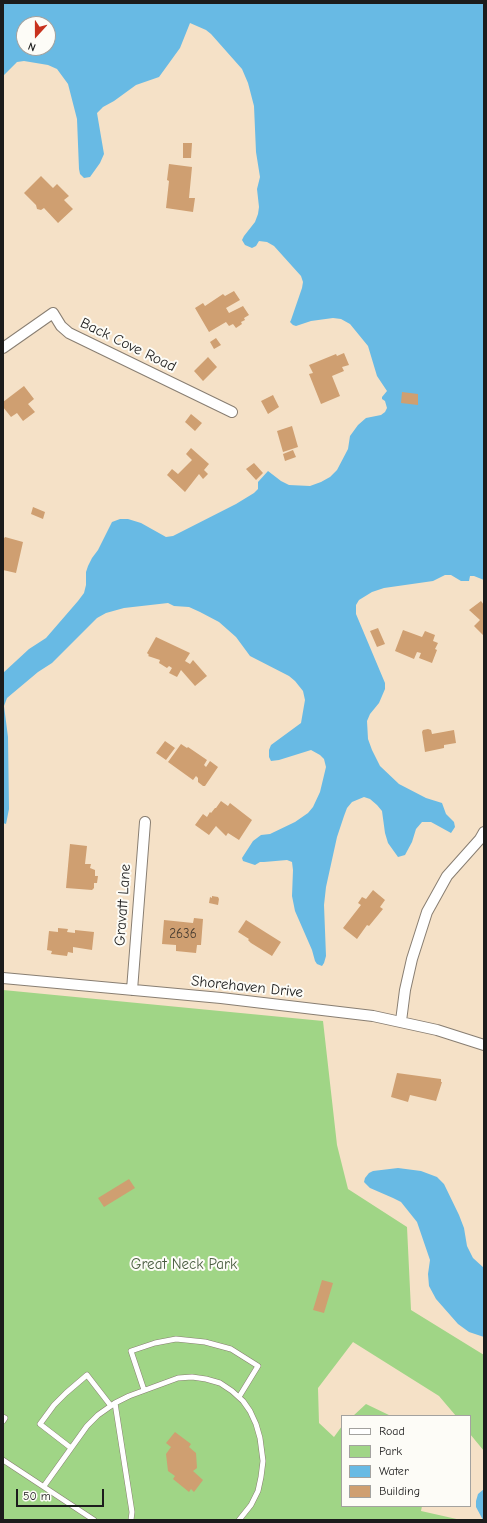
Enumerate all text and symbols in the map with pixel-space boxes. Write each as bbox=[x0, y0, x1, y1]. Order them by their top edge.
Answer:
north arrow bbox=[16, 16, 56, 56]
text: N bbox=[26, 39, 38, 54]
street label: Back Cove Road bbox=[77, 314, 179, 376]
street label: Gravatt Lane bbox=[111, 863, 135, 947]
house number: 2636 bbox=[169, 926, 197, 942]
street label: Shorehaven Drive bbox=[190, 972, 304, 1002]
park label: Great Neck Park bbox=[131, 1256, 237, 1274]
legend bbox=[341, 1415, 471, 1507]
text: Road bbox=[379, 1424, 405, 1438]
text: Park bbox=[379, 1444, 402, 1458]
text: Water bbox=[379, 1464, 409, 1478]
scale bar bbox=[18, 1481, 106, 1507]
text: Building bbox=[379, 1484, 420, 1498]
text: 50 m bbox=[23, 1489, 51, 1503]

